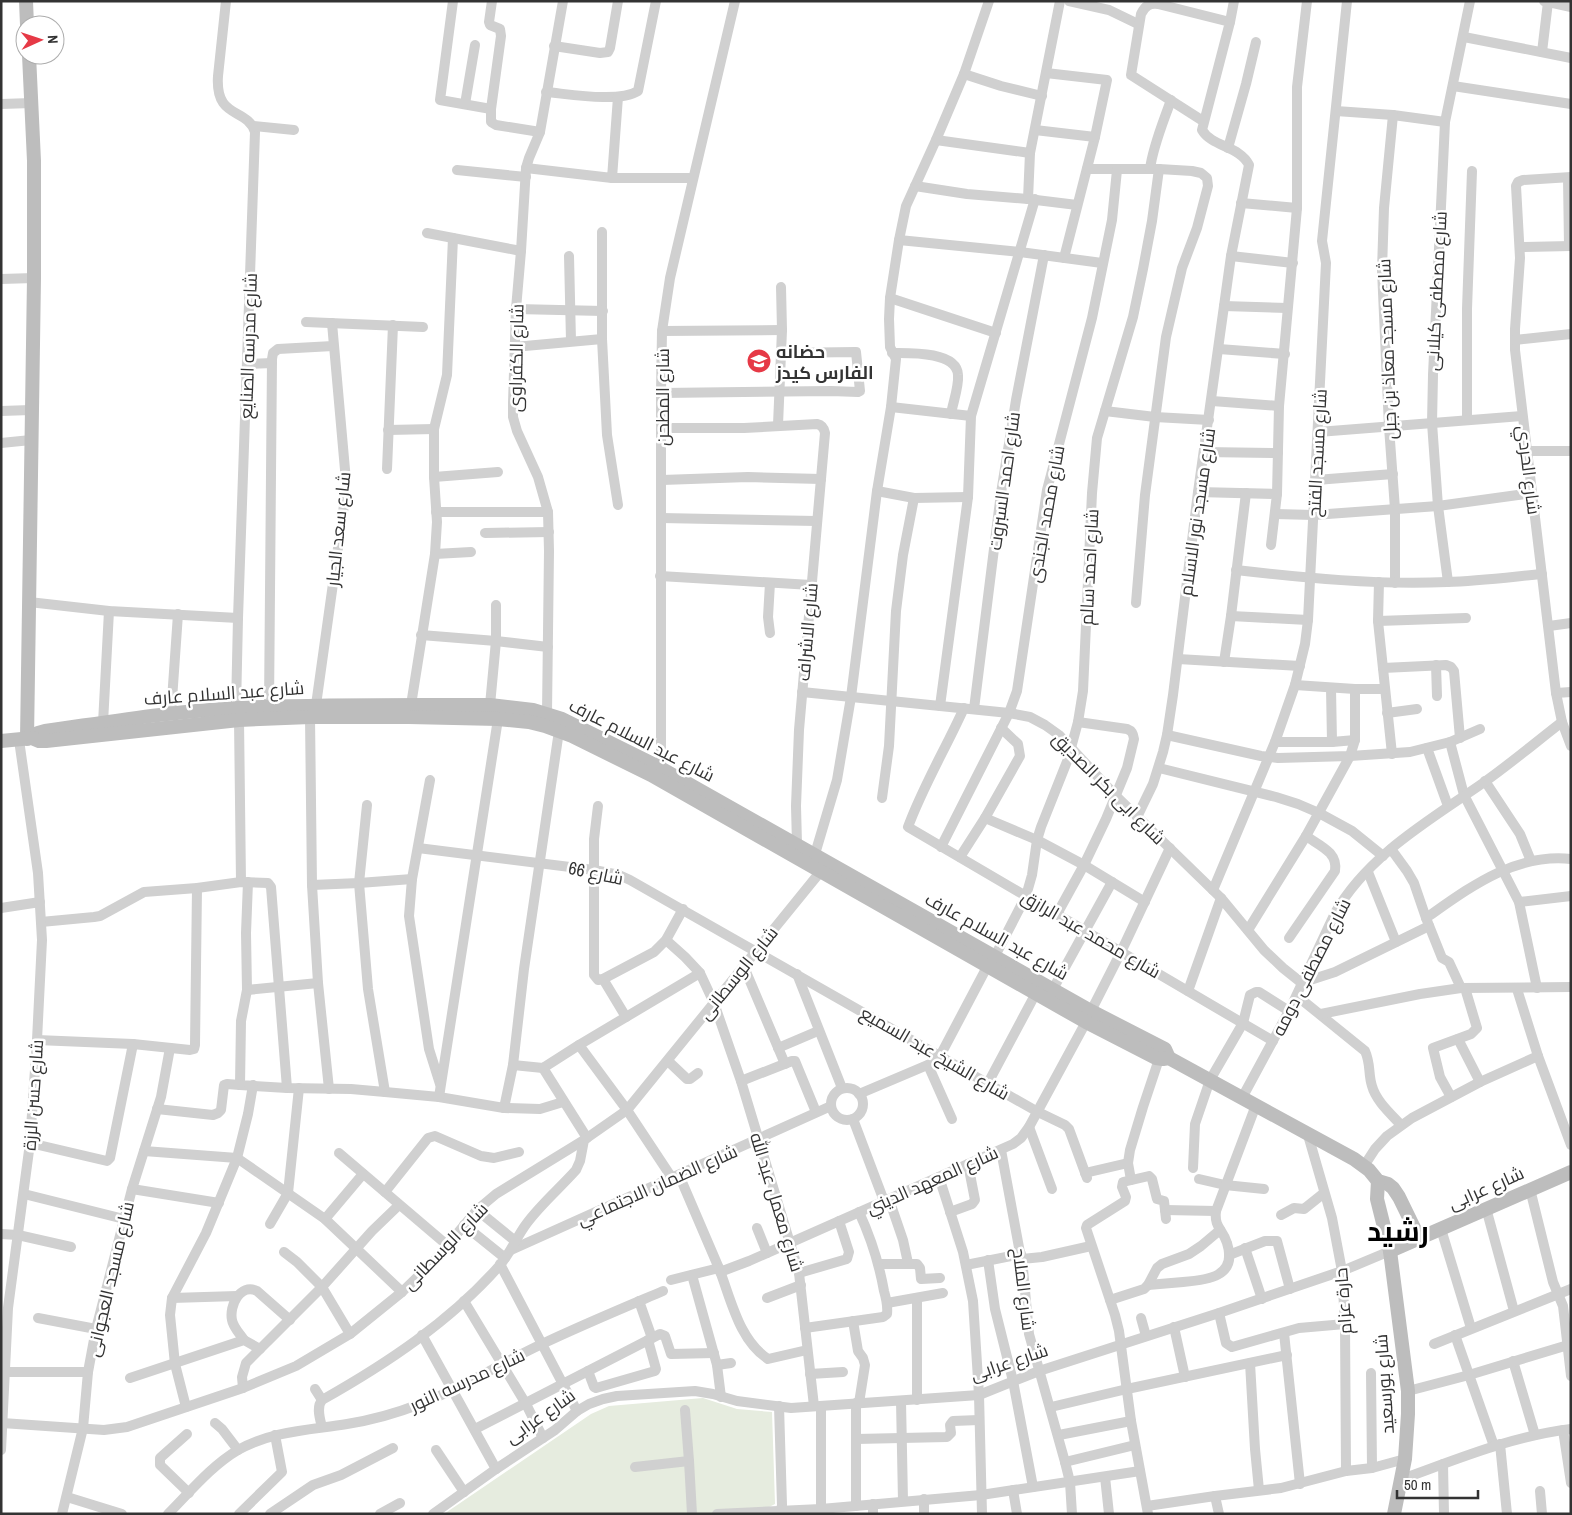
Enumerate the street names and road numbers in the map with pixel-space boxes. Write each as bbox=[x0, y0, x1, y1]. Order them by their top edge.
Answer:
street label: شارع مصطفى كيلانى bbox=[1419, 210, 1453, 372]
street label: شارع مسجد معاذ بن جبل bbox=[1371, 258, 1403, 440]
street label: شارع مدرسه الصنايع bbox=[233, 273, 263, 419]
street label: شارع الكفراوى bbox=[503, 304, 529, 412]
street label: شارع المطحن bbox=[650, 348, 675, 446]
street label: شارع مسجد الفتح bbox=[1301, 388, 1333, 518]
street label: شارع احمد السبروت bbox=[982, 410, 1026, 552]
street label: شارع الحردي bbox=[1509, 424, 1547, 516]
street label: شارع مسجد نور الاسلام bbox=[1173, 426, 1221, 598]
street label: شارع محمد الجندى bbox=[1022, 443, 1070, 585]
street label: شارع سعد الجيار bbox=[319, 470, 356, 589]
street label: شارع احمد سالم bbox=[1073, 508, 1105, 626]
street label: شارع الاشراف bbox=[790, 582, 824, 682]
street label: شارع عبد السلام عارف bbox=[143, 675, 305, 711]
street label: شارع عبد السلام عارف bbox=[565, 692, 719, 788]
street label: شارع ابى بكر الصديق bbox=[1047, 726, 1171, 850]
street label: شارع 66 bbox=[566, 855, 626, 891]
street label: شارع محمد عبد الرازق bbox=[1017, 884, 1165, 984]
street label: شارع عبد السلام عارف bbox=[921, 886, 1073, 986]
street label: شارع مصطفى دومه bbox=[1266, 894, 1356, 1040]
street label: شارع الوسطانى bbox=[693, 921, 783, 1025]
street label: شارع الشيخ عبد السميع bbox=[856, 1000, 1014, 1106]
street label: شارع حسن الرزة bbox=[17, 1039, 49, 1151]
street label: شارع معمل عبد الله bbox=[744, 1129, 810, 1275]
street label: شارع الضمان الاجتماعي bbox=[573, 1138, 742, 1234]
street label: شارع المعهد الديني bbox=[862, 1140, 1003, 1222]
street label: شارع عرابى bbox=[1444, 1160, 1528, 1216]
street label: شارع الوسطانى bbox=[397, 1196, 493, 1296]
street label: شارع مسجد العجوانى bbox=[80, 1199, 140, 1359]
street label: شارع الملاح bbox=[1007, 1246, 1041, 1332]
street label: حارة عزام bbox=[1328, 1267, 1358, 1335]
street label: شارع بورسعيد bbox=[1368, 1333, 1400, 1435]
street label: شارع عرابى bbox=[967, 1337, 1051, 1387]
street label: شارع مدرسه النور bbox=[404, 1342, 529, 1418]
street label: شارع عرابى bbox=[500, 1383, 580, 1449]

